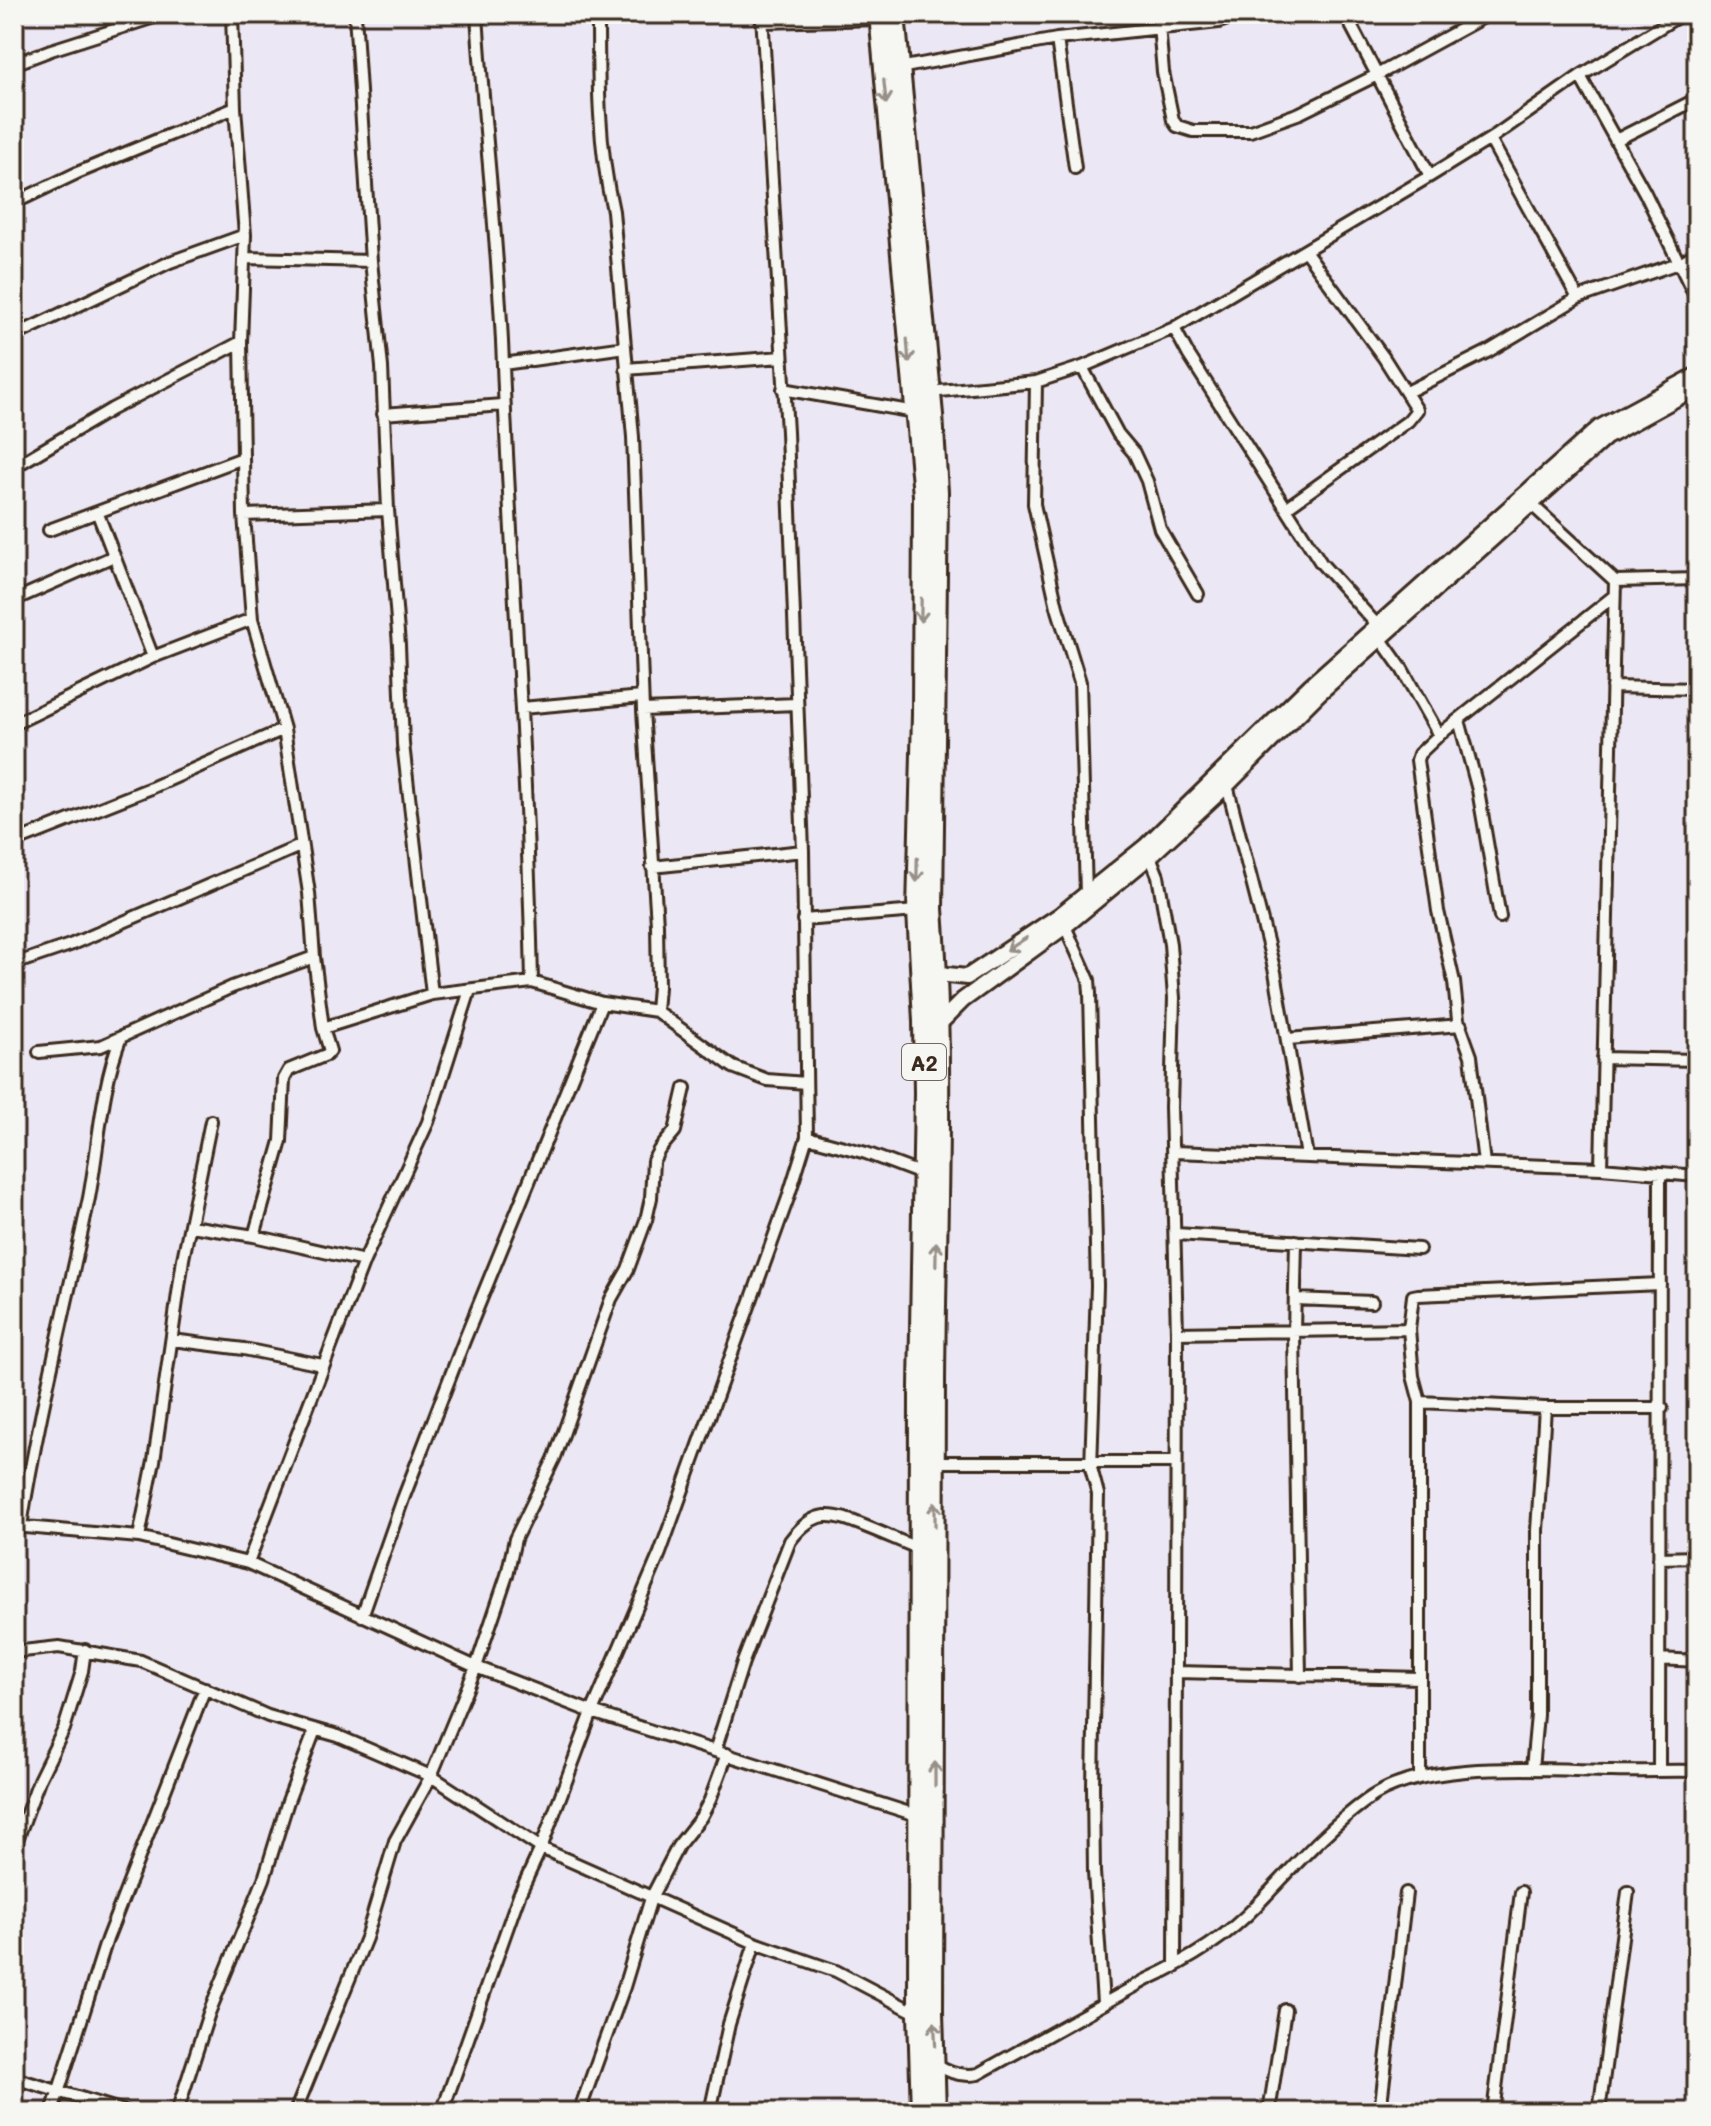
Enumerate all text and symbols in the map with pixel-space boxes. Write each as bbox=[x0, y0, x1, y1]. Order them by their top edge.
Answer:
one-way arrow bbox=[878, 78, 893, 105]
one-way arrow bbox=[901, 337, 916, 364]
one-way arrow bbox=[913, 596, 929, 623]
one-way arrow bbox=[910, 856, 925, 883]
one-way arrow bbox=[1006, 936, 1029, 952]
road number: A2 bbox=[902, 1044, 946, 1080]
one-way arrow bbox=[929, 1241, 944, 1268]
one-way arrow bbox=[927, 1501, 943, 1528]
one-way arrow bbox=[927, 1761, 943, 1788]
one-way arrow bbox=[927, 2021, 942, 2048]

